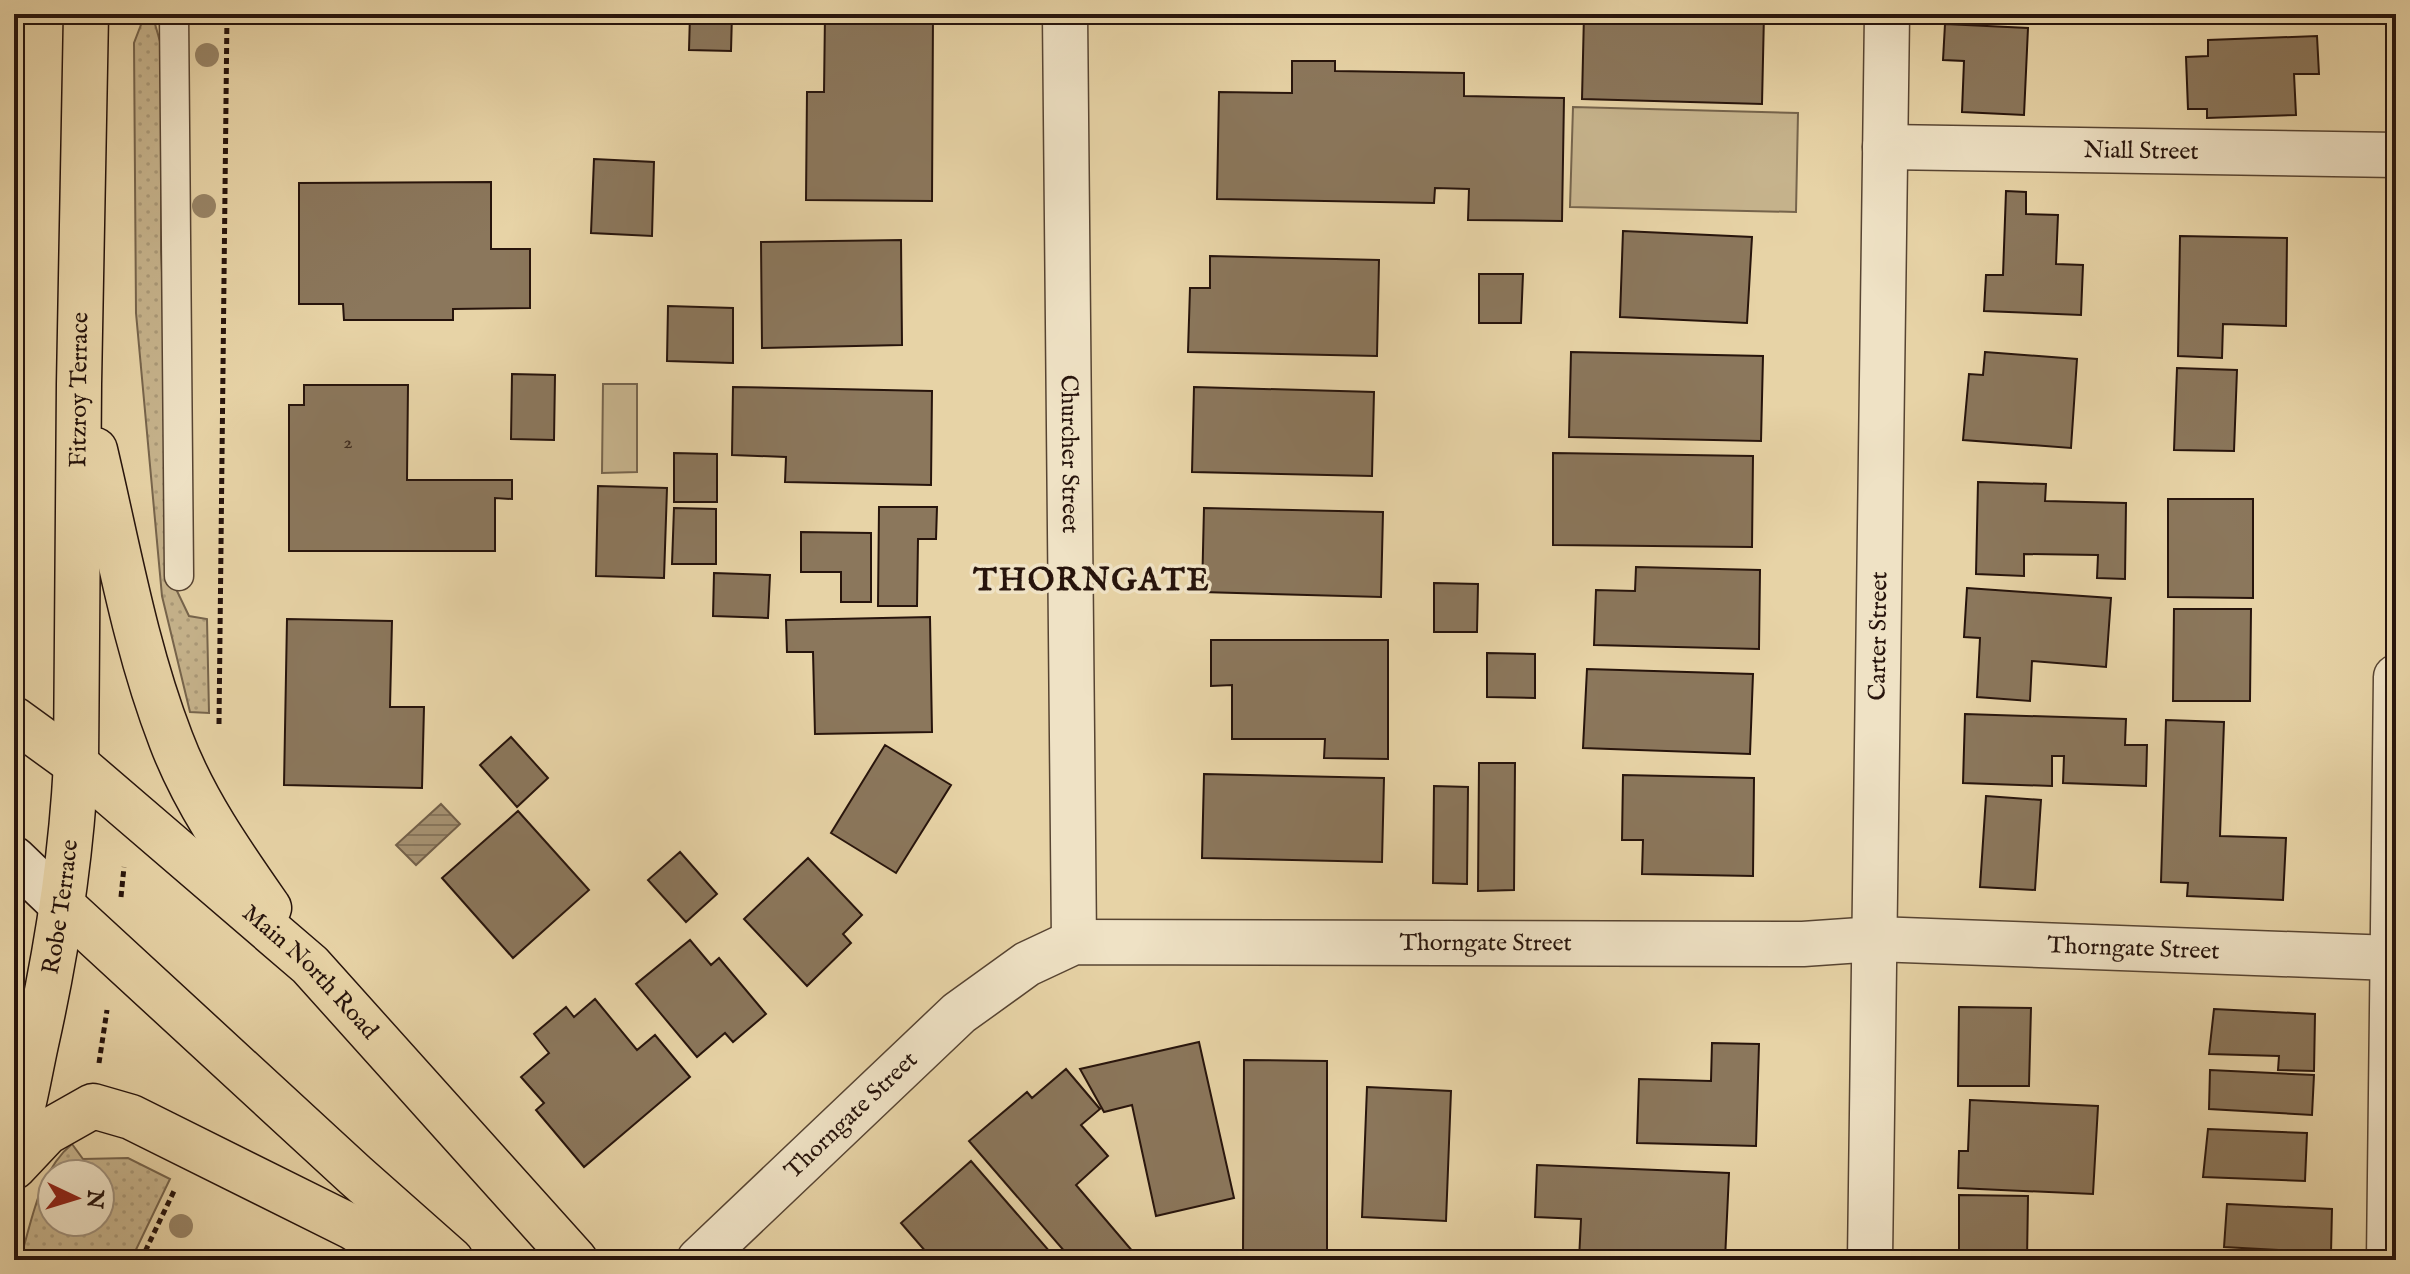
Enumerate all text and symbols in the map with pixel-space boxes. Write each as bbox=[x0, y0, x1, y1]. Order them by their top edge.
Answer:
street label: Niall Street bbox=[2083, 135, 2199, 167]
street label: Fitzroy Terrace bbox=[63, 312, 96, 468]
street label: Churcher Street bbox=[1053, 374, 1086, 534]
house number: 2 bbox=[343, 430, 353, 455]
district label: THORNGATE bbox=[972, 561, 1211, 602]
street label: Carter Street bbox=[1862, 571, 1895, 701]
street label: Robe Terrace bbox=[35, 838, 86, 977]
street label: Main North Road bbox=[235, 898, 385, 1046]
street label: Thorngate Street bbox=[1399, 927, 1572, 959]
street label: Thorngate Street bbox=[2047, 930, 2220, 967]
street label: Thorngate Street bbox=[778, 1045, 924, 1186]
north arrow bbox=[36, 1158, 116, 1238]
text: N bbox=[79, 1188, 109, 1210]

